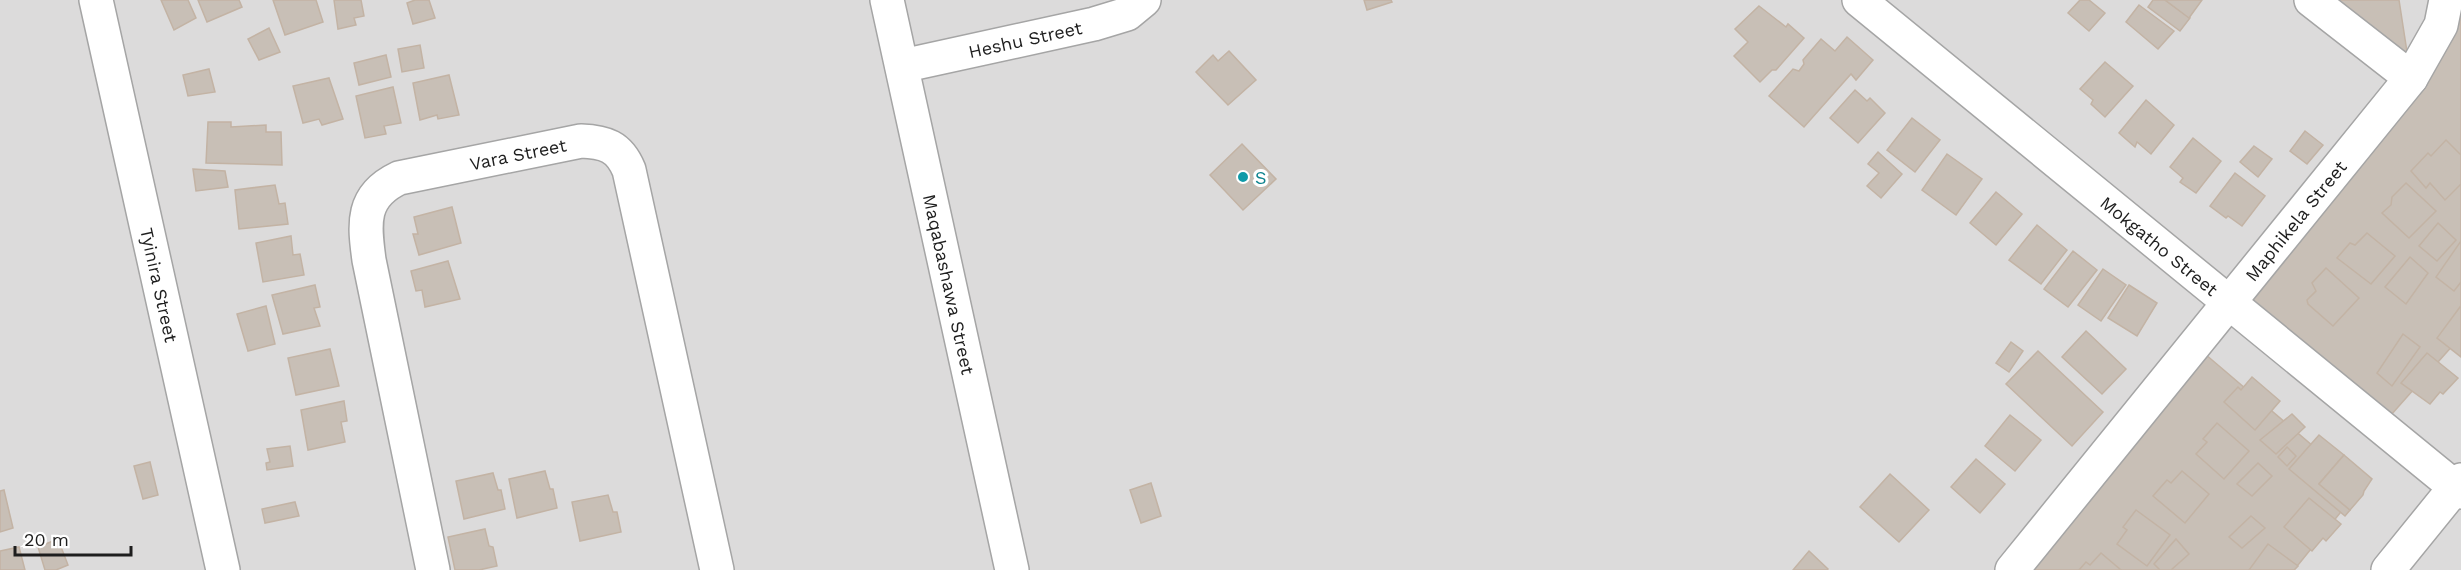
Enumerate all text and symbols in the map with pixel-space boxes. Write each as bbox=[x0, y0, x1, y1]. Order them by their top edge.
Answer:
street label: Heshu Street bbox=[966, 16, 1084, 62]
street label: Vara Street bbox=[468, 134, 569, 174]
street label: Maphikela Street bbox=[2240, 156, 2351, 285]
place label: S bbox=[1255, 167, 1267, 188]
marker: S bbox=[1236, 170, 1250, 184]
street label: Mokgatho Street bbox=[2096, 191, 2223, 300]
street label: Maqabashawa Street bbox=[919, 192, 979, 377]
street label: Tyinira Street bbox=[137, 226, 183, 345]
scale bar bbox=[15, 519, 130, 557]
text: 20 m bbox=[24, 529, 69, 550]

